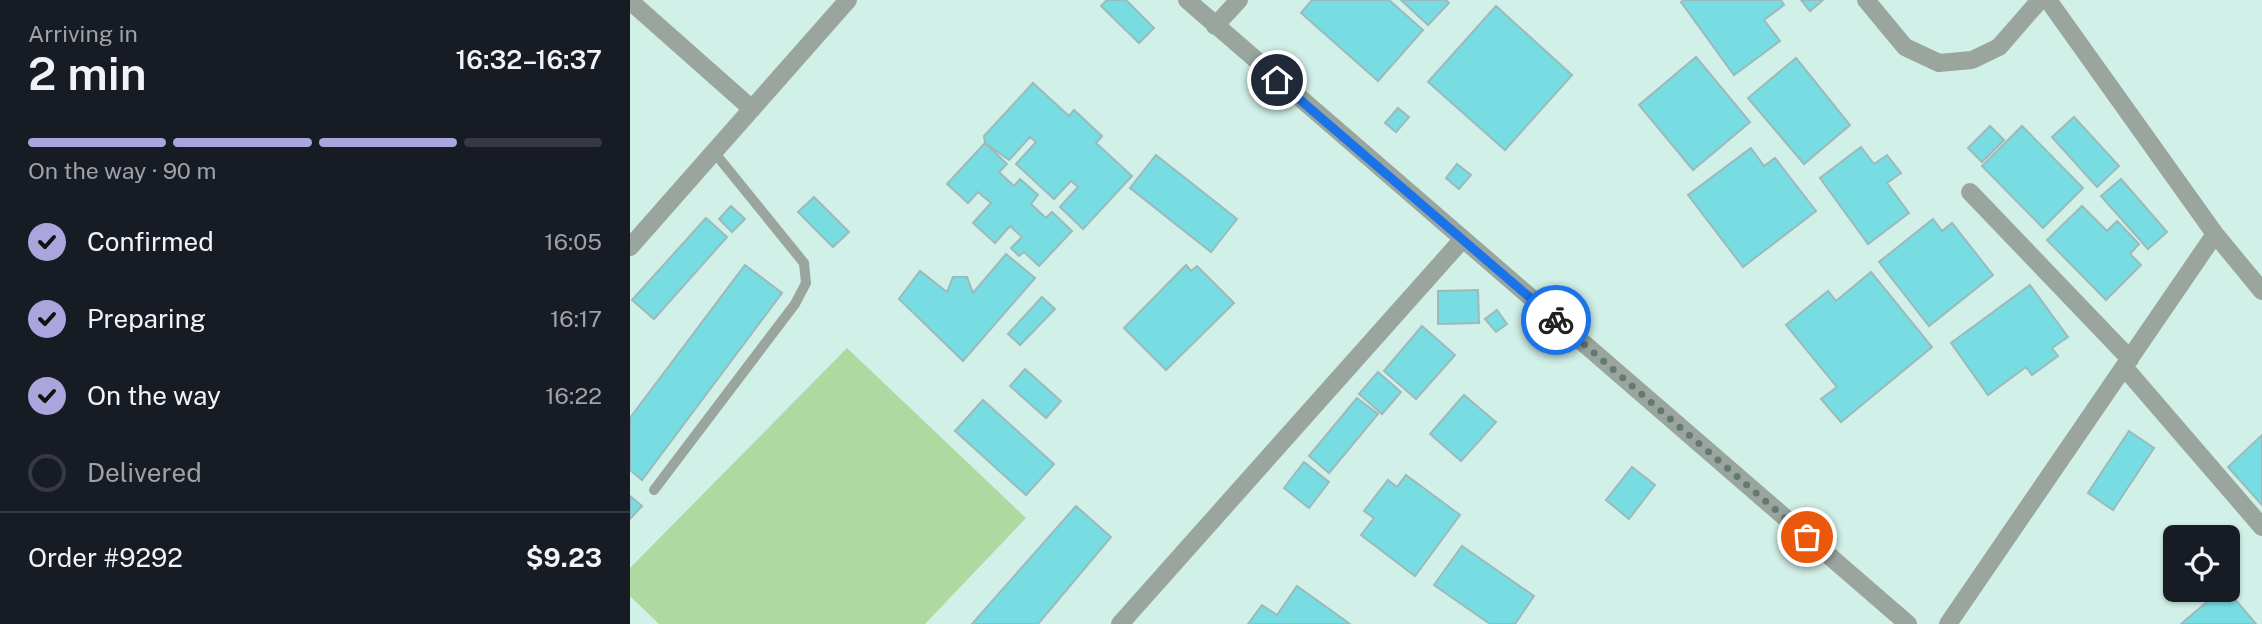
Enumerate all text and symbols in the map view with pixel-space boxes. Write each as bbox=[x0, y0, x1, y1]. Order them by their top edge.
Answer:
text: Arriving in bbox=[28, 20, 138, 47]
text: 16:32–16:37 bbox=[455, 44, 602, 75]
text: 2 min bbox=[28, 46, 147, 100]
pin bbox=[1247, 50, 1307, 110]
icon: home bbox=[1258, 61, 1296, 99]
text: On the way · 90 m bbox=[28, 157, 216, 184]
icon: check bbox=[28, 223, 66, 261]
text: Confirmed bbox=[87, 226, 214, 257]
text: 16:05 bbox=[544, 228, 602, 255]
courier bbox=[1521, 285, 1591, 355]
icon: check bbox=[28, 300, 66, 338]
icon: bike bbox=[1537, 301, 1575, 339]
text: Preparing bbox=[87, 303, 206, 334]
text: 16:17 bbox=[550, 305, 602, 332]
icon: check bbox=[28, 377, 66, 415]
text: On the way bbox=[87, 380, 221, 411]
text: 16:22 bbox=[545, 382, 602, 409]
text: Delivered bbox=[87, 457, 202, 488]
pin bbox=[1777, 507, 1837, 567]
icon: bag bbox=[1788, 518, 1826, 556]
map controls bbox=[2163, 525, 2240, 602]
button: locate bbox=[2163, 525, 2240, 602]
text: Order #9292 bbox=[28, 542, 183, 573]
text: $9.23 bbox=[526, 542, 602, 573]

